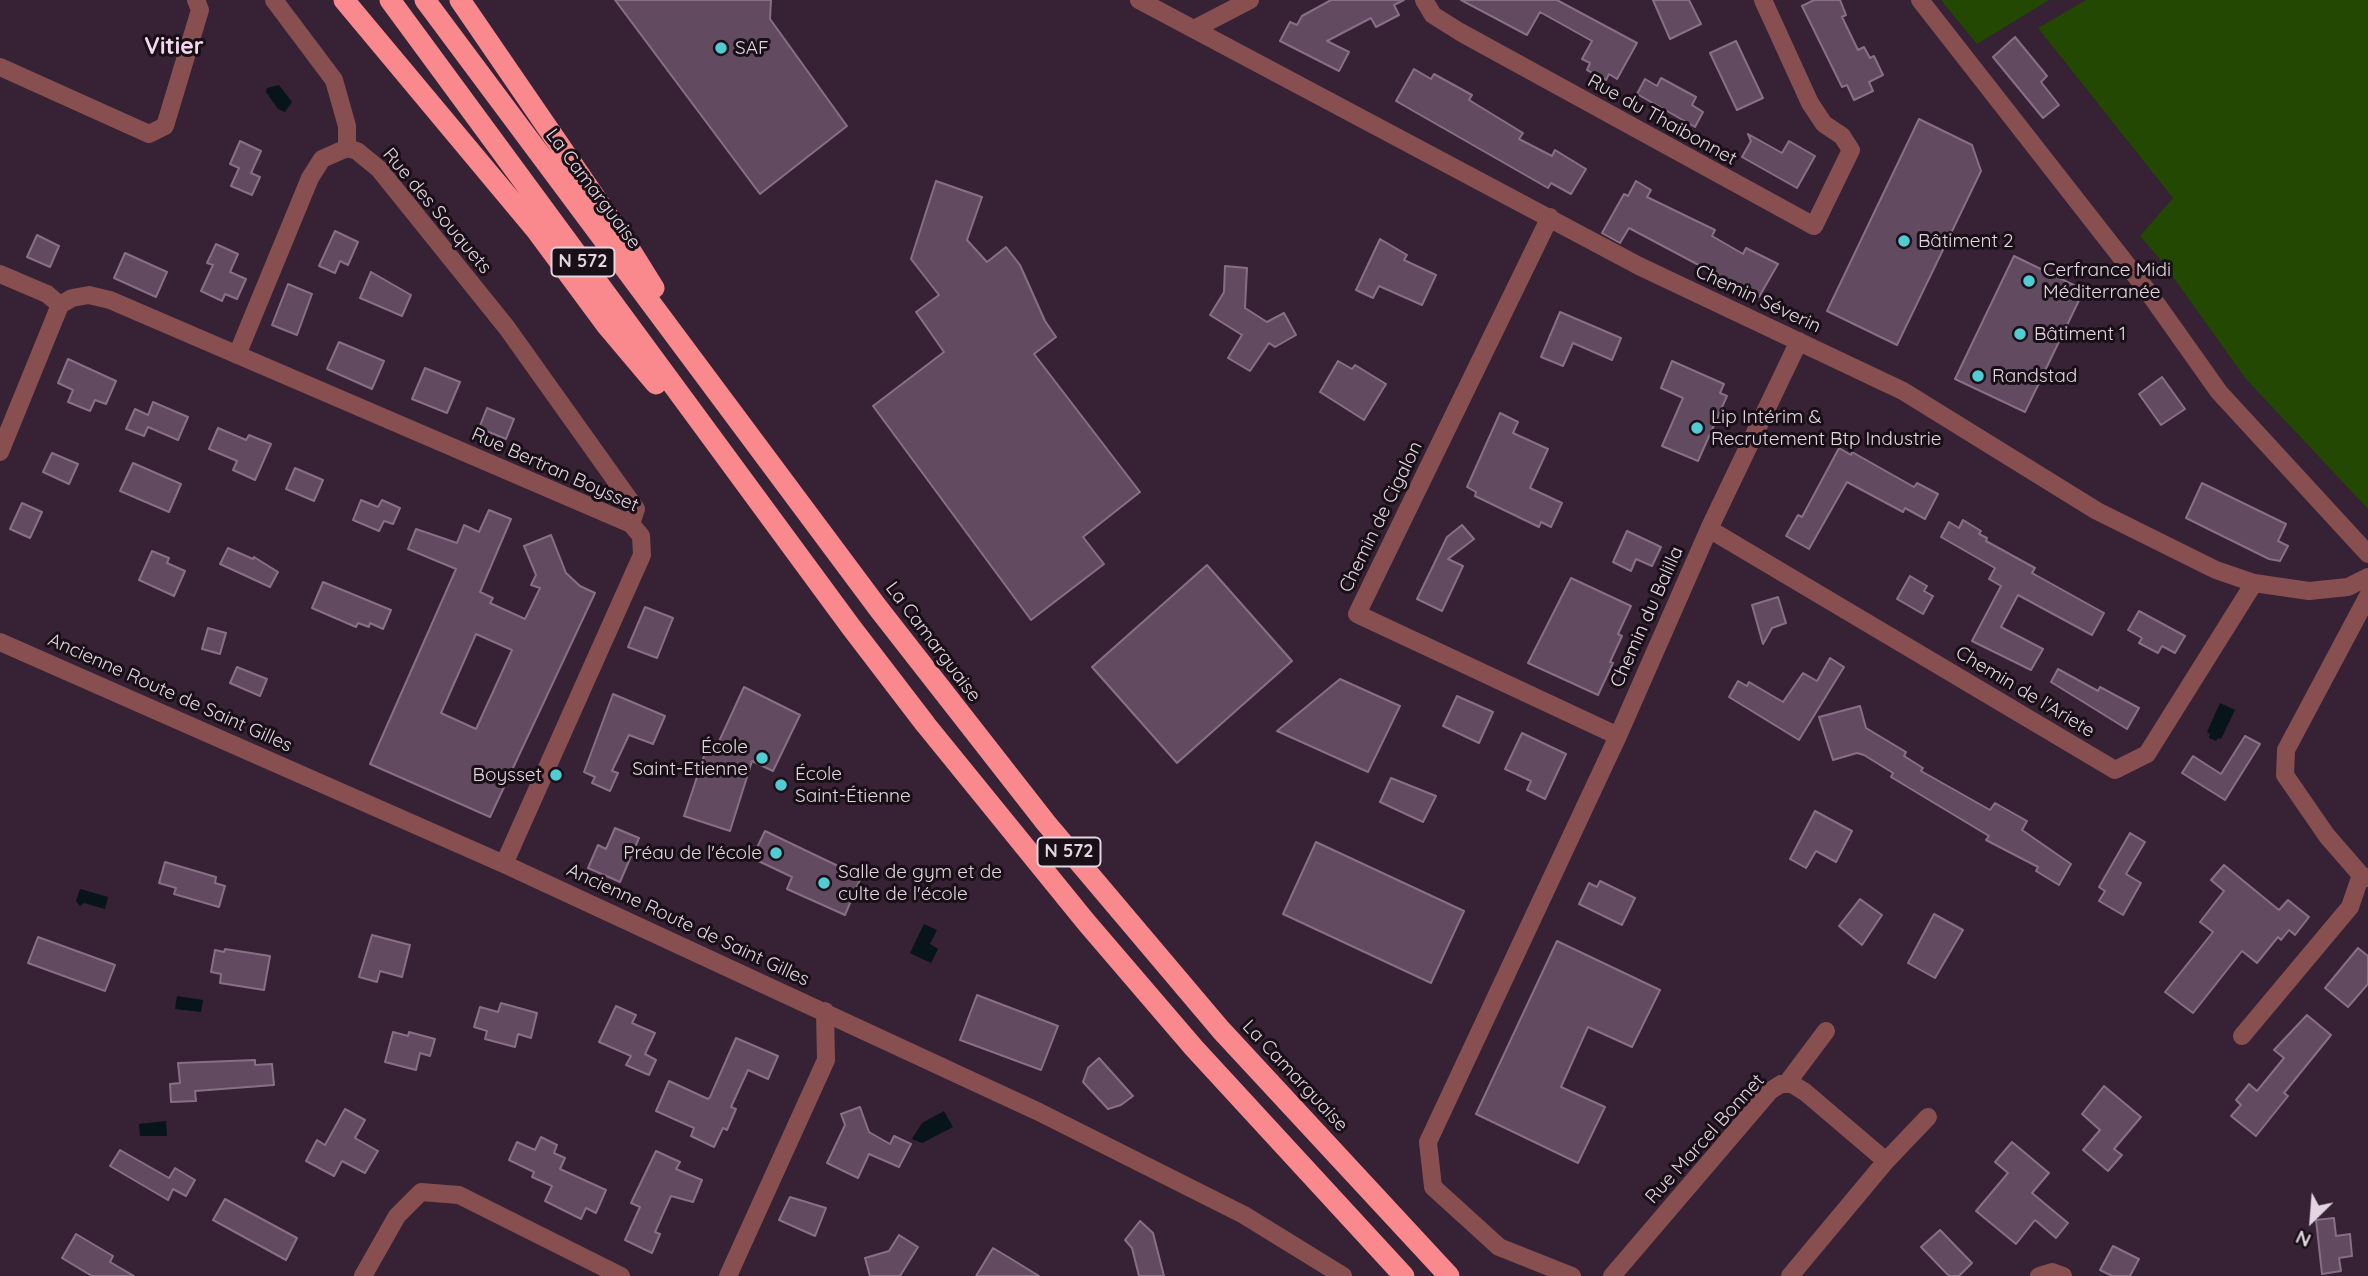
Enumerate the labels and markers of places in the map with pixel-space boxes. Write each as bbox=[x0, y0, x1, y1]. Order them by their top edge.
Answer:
place label: SAF bbox=[735, 37, 769, 59]
marker: SAF bbox=[713, 40, 729, 56]
place label: Bâtiment 2 bbox=[1918, 230, 2014, 252]
marker: Bâtiment 2 bbox=[1896, 233, 1912, 249]
place label: Cerfrance Midi Méditerranée bbox=[2043, 259, 2171, 303]
marker: Cerfrance Midi Méditerranée bbox=[2021, 273, 2037, 289]
place label: Bâtiment 1 bbox=[2034, 323, 2126, 345]
marker: Bâtiment 1 bbox=[2012, 326, 2028, 342]
place label: Randstad bbox=[1992, 365, 2077, 387]
marker: Randstad bbox=[1970, 368, 1986, 384]
place label: Lip Intérim & Recrutement Btp Industrie bbox=[1711, 406, 1941, 450]
marker: Lip Intérim & Recrutement Btp Industrie bbox=[1689, 420, 1705, 436]
place label: École Saint-Etienne bbox=[632, 736, 748, 780]
marker: École Saint-Etienne bbox=[754, 750, 770, 766]
place label: École Saint-Étienne bbox=[795, 763, 911, 807]
place label: Boysset bbox=[473, 764, 542, 786]
marker: Boysset bbox=[548, 767, 564, 783]
marker: École Saint-Étienne bbox=[773, 777, 789, 793]
place label: Préau de l'école bbox=[623, 842, 762, 864]
marker: Préau de l'école bbox=[768, 845, 784, 861]
place label: Salle de gym et de culte de l'école bbox=[838, 861, 1002, 905]
marker: Salle de gym et de culte de l'école bbox=[816, 875, 832, 891]

